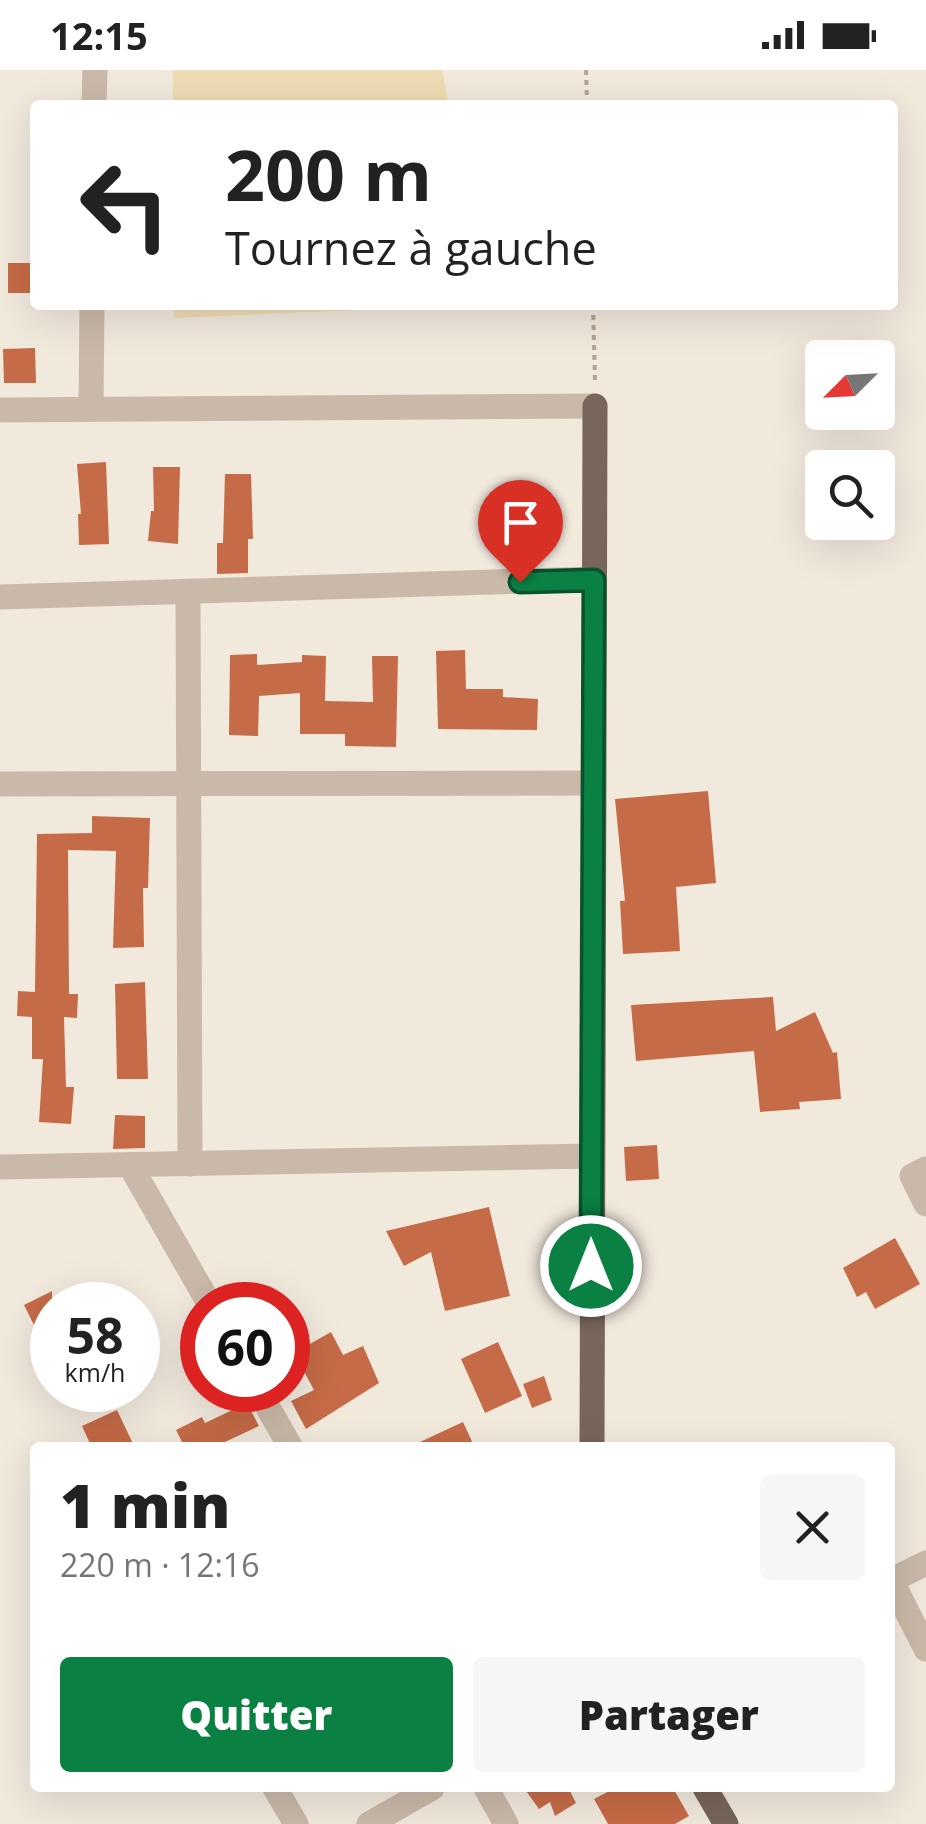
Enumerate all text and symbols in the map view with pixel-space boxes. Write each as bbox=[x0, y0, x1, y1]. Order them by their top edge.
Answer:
text: 12:15 bbox=[50, 9, 148, 61]
text: 200 m bbox=[225, 126, 432, 222]
icon: left bbox=[60, 140, 190, 270]
text: Tournez à gauche bbox=[225, 217, 597, 278]
north arrow bbox=[805, 340, 895, 430]
map controls bbox=[805, 340, 895, 540]
button: search bbox=[805, 450, 895, 540]
pin bbox=[478, 480, 563, 583]
icon: arrive bbox=[493, 495, 548, 550]
position arrow bbox=[539, 1214, 643, 1318]
speed limit sign: 60 bbox=[180, 1282, 310, 1412]
text: 58 bbox=[66, 1301, 124, 1369]
text: km/h bbox=[65, 1355, 125, 1389]
text: 1 min bbox=[60, 1464, 230, 1546]
button: close bbox=[760, 1475, 865, 1580]
text: 220 m · 12:16 bbox=[60, 1543, 259, 1586]
button: Quitter bbox=[60, 1657, 453, 1772]
button: Partager bbox=[473, 1657, 865, 1772]

